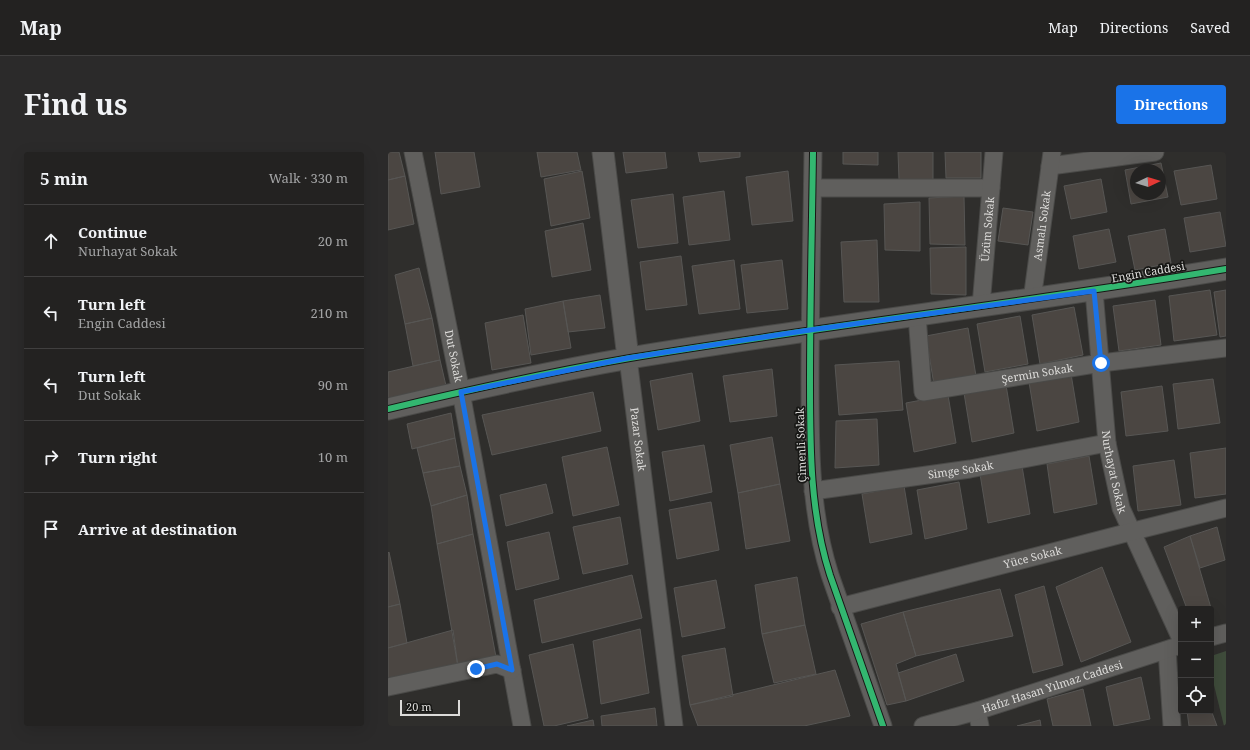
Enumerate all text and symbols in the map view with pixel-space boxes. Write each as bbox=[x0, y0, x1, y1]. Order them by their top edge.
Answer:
text: Map bbox=[20, 15, 62, 41]
text: Map bbox=[1048, 18, 1078, 37]
text: Directions bbox=[1100, 18, 1168, 37]
text: Saved bbox=[1190, 18, 1230, 37]
text: Find us bbox=[24, 85, 128, 123]
button: Directions bbox=[1116, 85, 1226, 124]
north arrow bbox=[1130, 164, 1166, 200]
text: 5 min bbox=[40, 167, 88, 190]
text: Walk · 330 m bbox=[269, 169, 348, 187]
street label: Asmalı Sokak bbox=[1029, 189, 1054, 262]
street label: Üzüm Sokak bbox=[977, 196, 997, 262]
text: Continue bbox=[78, 222, 147, 242]
icon: ahead bbox=[40, 230, 62, 252]
text: 20 m bbox=[318, 232, 348, 250]
text: Nurhayat Sokak bbox=[78, 242, 177, 260]
street label: Engin Caddesi bbox=[1110, 258, 1186, 285]
text: Turn left bbox=[78, 294, 146, 314]
icon: left bbox=[40, 302, 62, 324]
text: 210 m bbox=[311, 304, 348, 322]
text: Engin Caddesi bbox=[78, 314, 166, 332]
street label: Dut Sokak bbox=[442, 328, 467, 384]
route start bbox=[1092, 354, 1110, 372]
street label: Şermin Sokak bbox=[1000, 360, 1075, 386]
text: Turn left bbox=[78, 366, 146, 386]
icon: left bbox=[40, 374, 62, 396]
text: 90 m bbox=[318, 376, 348, 394]
text: Dut Sokak bbox=[78, 386, 141, 404]
street label: Pazar Sokak bbox=[627, 407, 650, 473]
street label: Çimenli Sokak bbox=[792, 407, 809, 483]
street label: Nurhayat Sokak bbox=[1099, 430, 1131, 516]
icon: right bbox=[40, 446, 62, 468]
text: Turn right bbox=[78, 447, 157, 467]
text: 10 m bbox=[318, 448, 348, 466]
street label: Simge Sokak bbox=[927, 457, 995, 482]
icon: arrive bbox=[40, 518, 62, 540]
text: Arrive at destination bbox=[78, 519, 237, 539]
street label: Yüce Sokak bbox=[1001, 542, 1064, 572]
map controls bbox=[1178, 606, 1214, 714]
button: + bbox=[1178, 606, 1214, 642]
button: − bbox=[1178, 642, 1214, 678]
street label: Hafız Hasan Yılmaz Caddesi bbox=[980, 656, 1125, 716]
route end bbox=[467, 660, 485, 678]
button: locate bbox=[1178, 678, 1214, 714]
scale bar bbox=[400, 698, 460, 717]
text: 20 m bbox=[406, 699, 432, 714]

